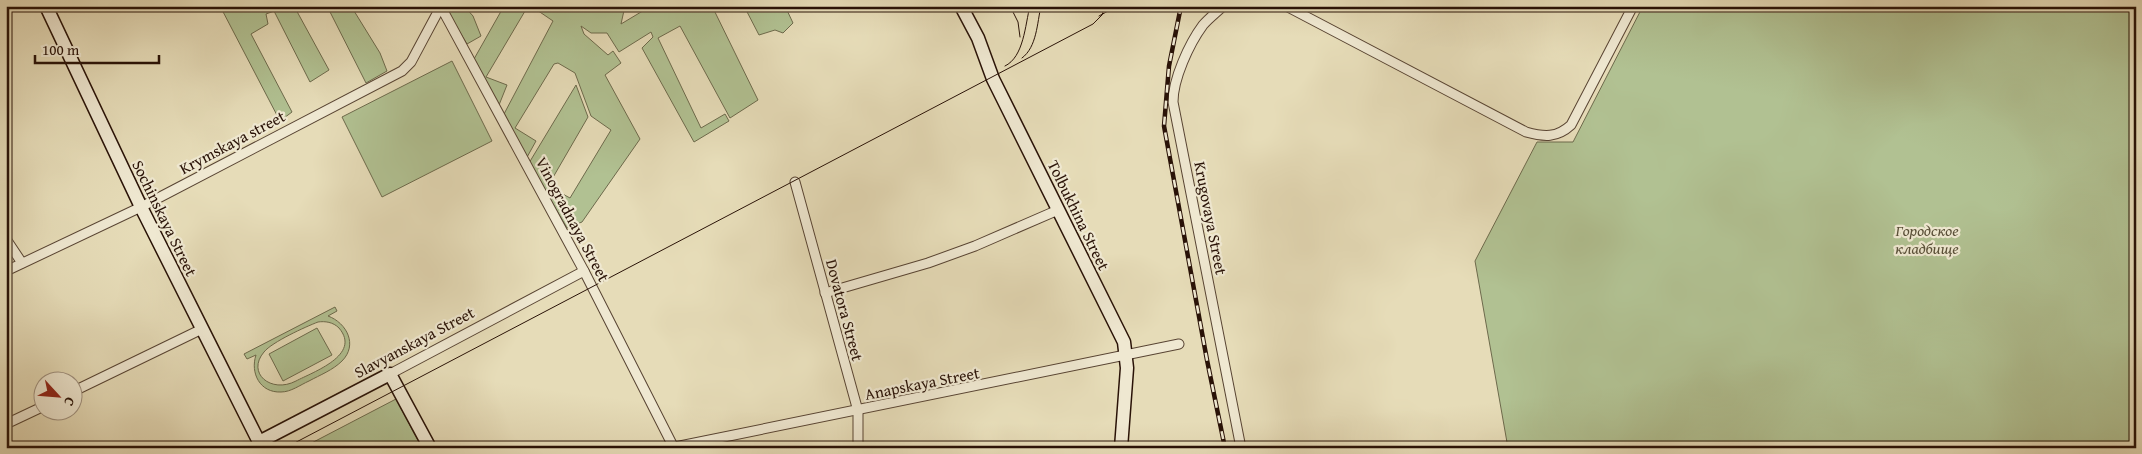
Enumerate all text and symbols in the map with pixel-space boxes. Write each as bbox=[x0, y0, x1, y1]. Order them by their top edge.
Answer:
scale bar bbox=[35, 32, 159, 64]
text: 100 m bbox=[42, 39, 80, 60]
street label: Krymskaya street bbox=[175, 104, 290, 180]
street label: Vinogradnaya Street bbox=[530, 152, 616, 286]
street label: Sochinskaya Street bbox=[126, 156, 204, 280]
street label: Tolbukhina Street bbox=[1042, 156, 1116, 275]
street label: Krugovaya Street bbox=[1188, 159, 1234, 277]
park label: Городское кладбище bbox=[1894, 218, 1959, 260]
street label: Dovatora Street bbox=[820, 256, 870, 364]
street label: Slavyanskaya Street bbox=[350, 300, 479, 384]
street label: Anapskaya Street bbox=[863, 360, 982, 406]
north arrow bbox=[32, 372, 82, 422]
text: С bbox=[59, 394, 80, 410]

